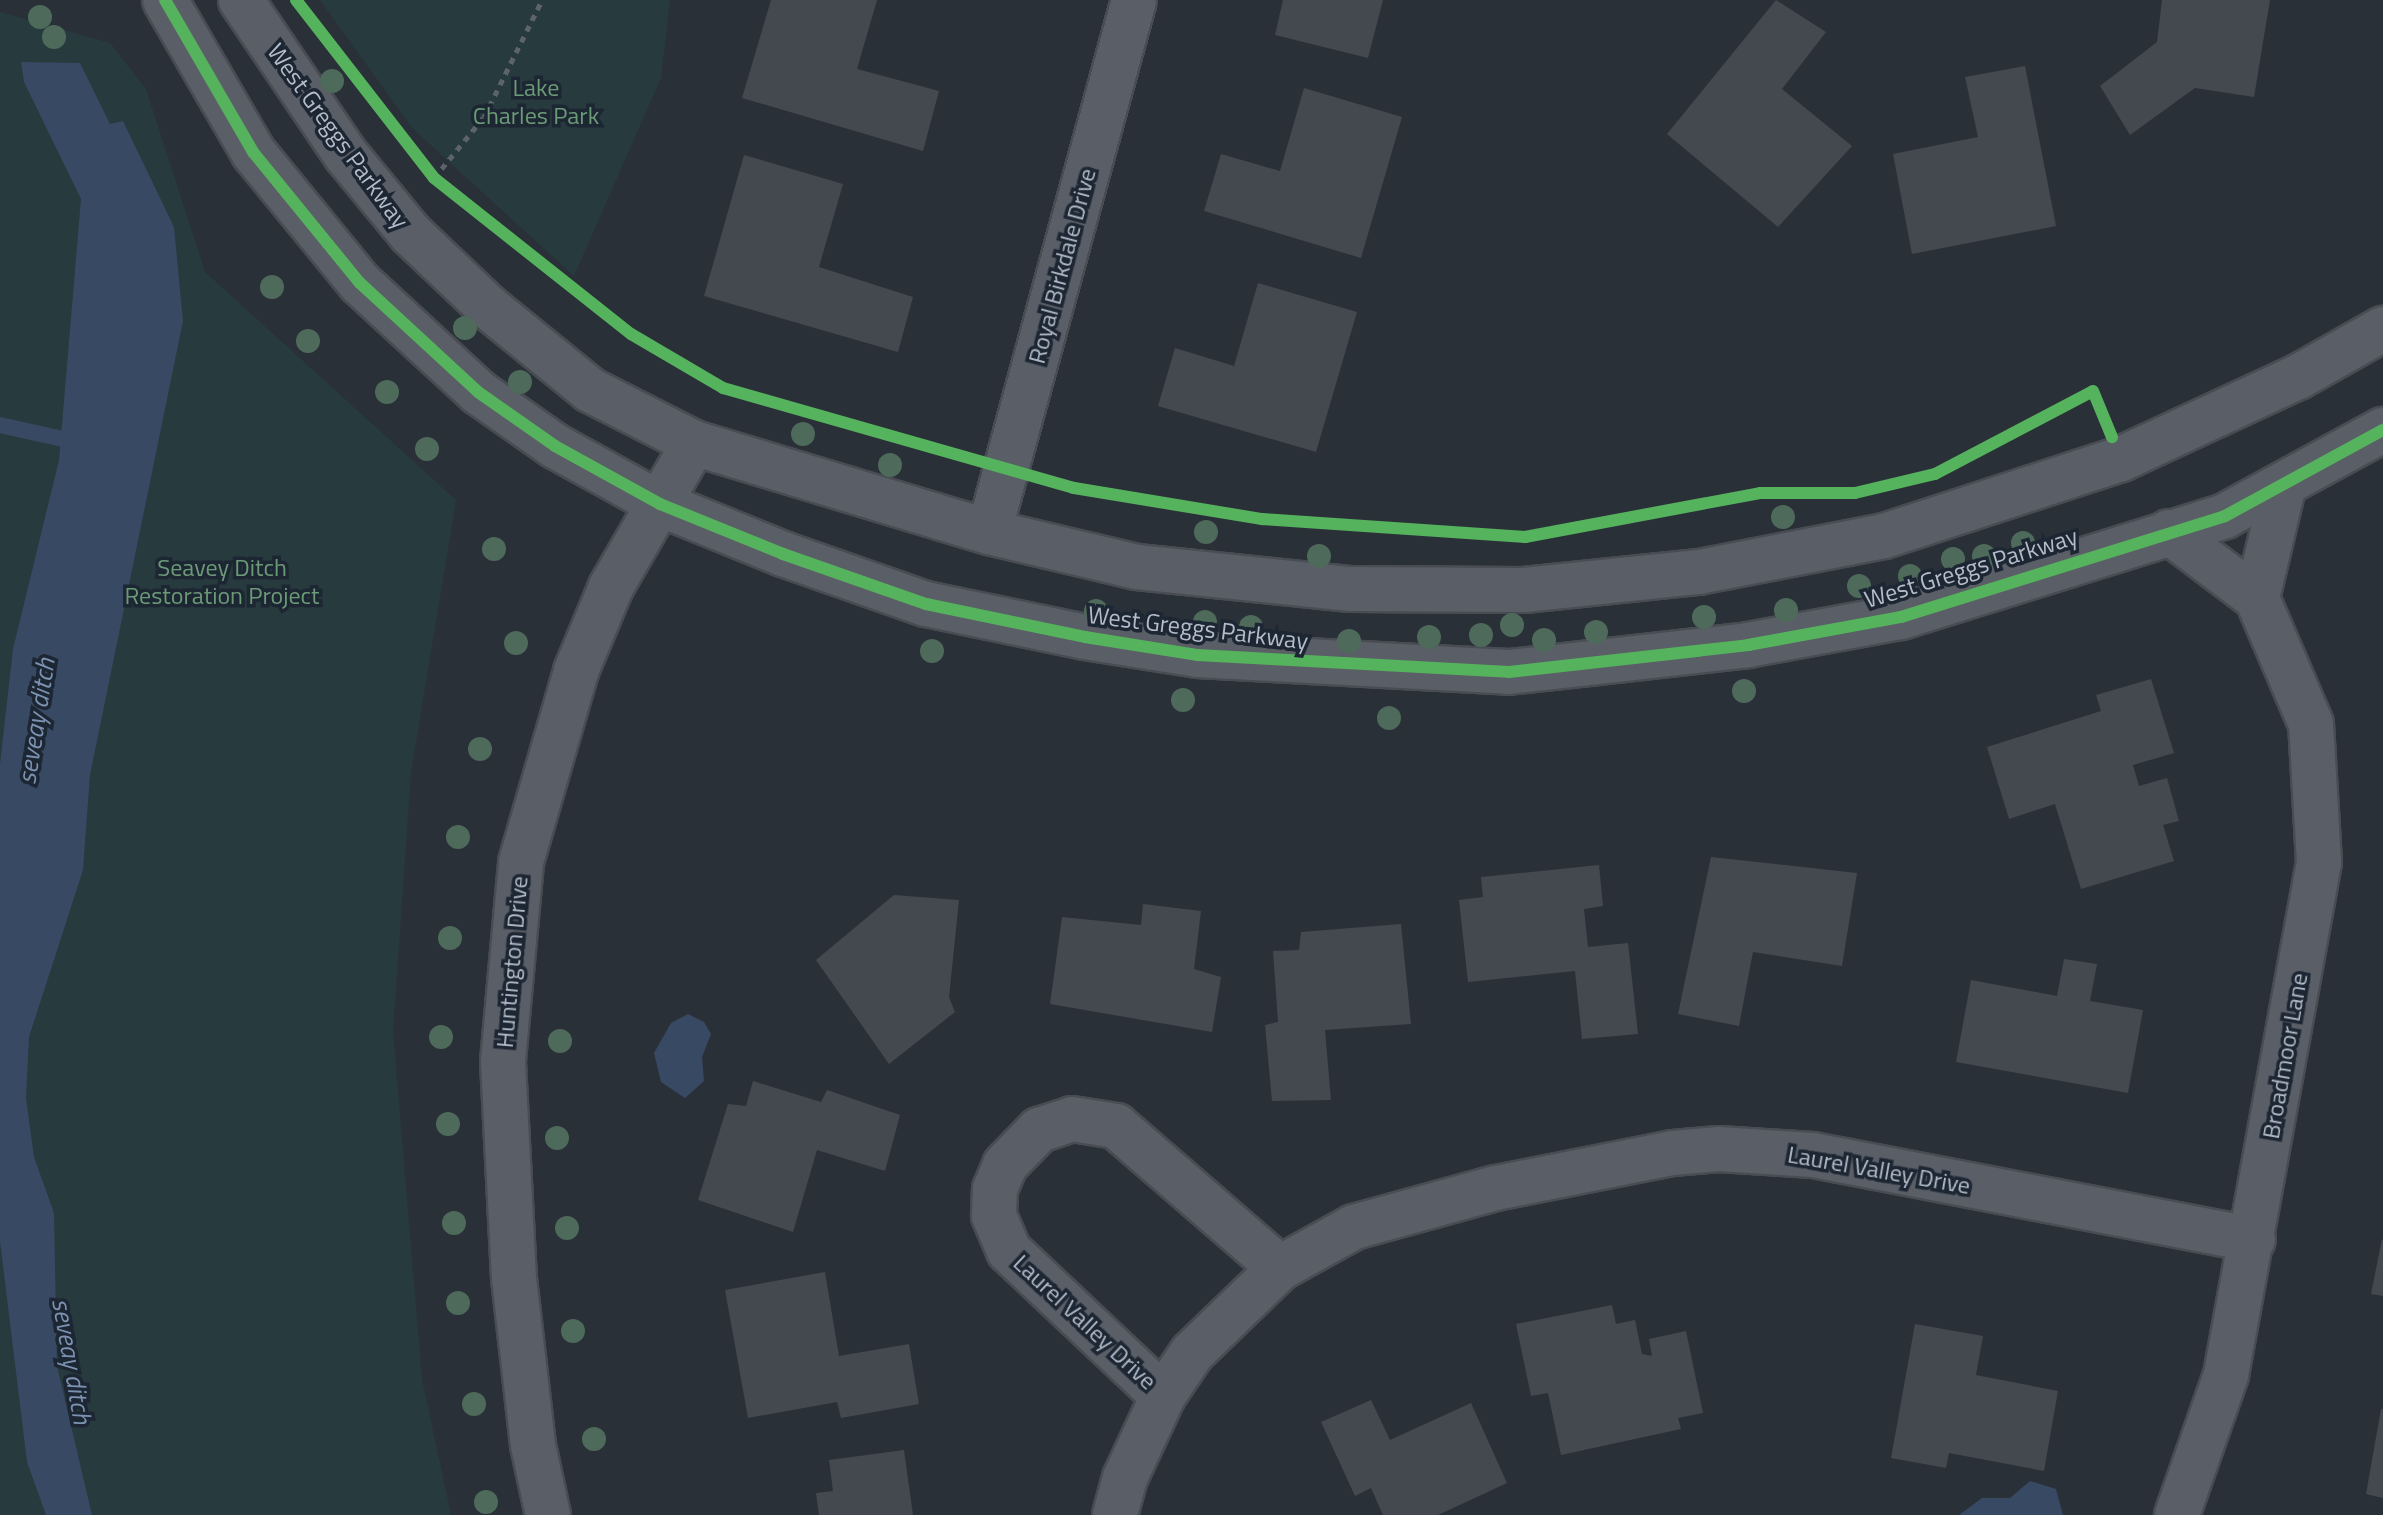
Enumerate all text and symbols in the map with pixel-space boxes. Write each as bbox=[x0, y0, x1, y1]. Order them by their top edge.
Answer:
street label: West Greggs Parkway bbox=[261, 38, 415, 234]
park label: Lake Charles Park bbox=[473, 74, 599, 130]
street label: Royal Birkdale Drive bbox=[1022, 165, 1102, 367]
street label: West Greggs Parkway bbox=[1861, 522, 2081, 614]
park label: Seavey Ditch Restoration Project bbox=[124, 554, 320, 610]
street label: West Greggs Parkway bbox=[1086, 600, 1310, 656]
water label: seveay ditch bbox=[11, 656, 61, 786]
street label: Huntington Drive bbox=[490, 875, 534, 1049]
street label: Broadmoor Lane bbox=[2256, 971, 2314, 1141]
street label: Laurel Valley Drive bbox=[1785, 1140, 1973, 1200]
street label: Laurel Valley Drive bbox=[1008, 1248, 1162, 1396]
water label: seveay ditch bbox=[46, 1296, 98, 1426]

